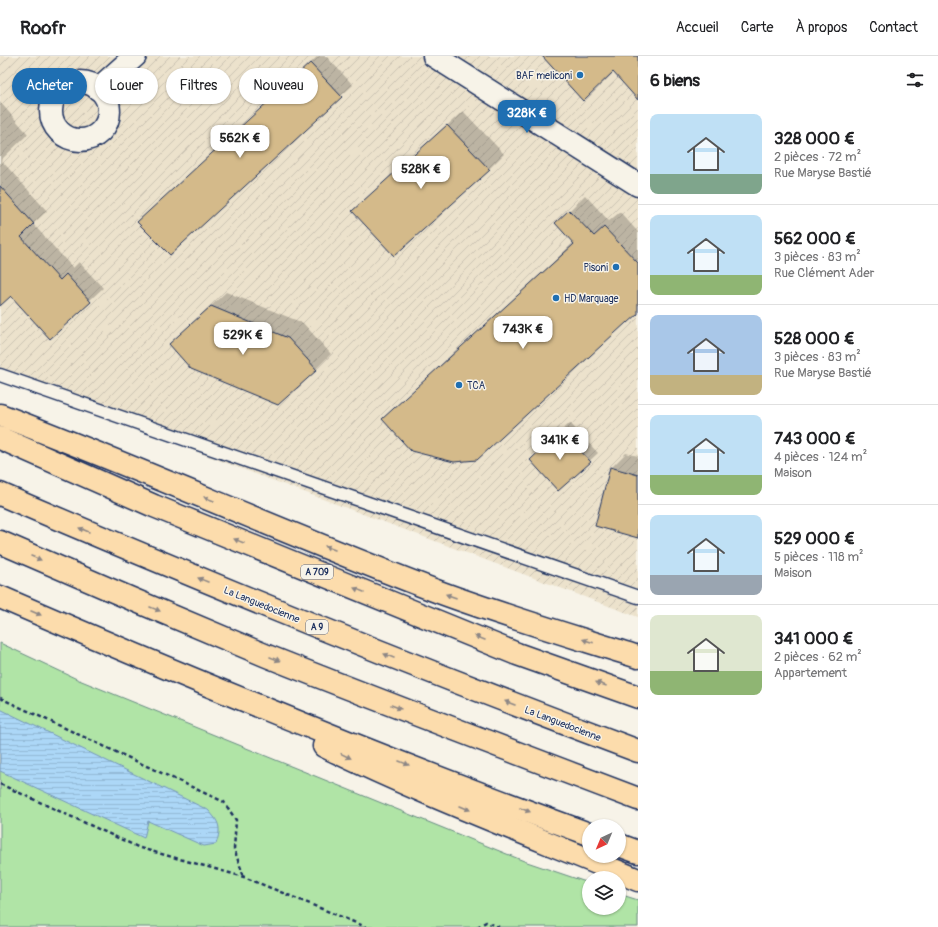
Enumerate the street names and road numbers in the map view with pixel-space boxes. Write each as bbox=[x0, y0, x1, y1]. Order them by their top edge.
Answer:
road number: A 709 bbox=[301, 565, 333, 579]
street label: La Languedocienne bbox=[222, 584, 301, 626]
road number: A 9 bbox=[306, 620, 328, 634]
street label: La Languedocienne bbox=[523, 704, 603, 744]

